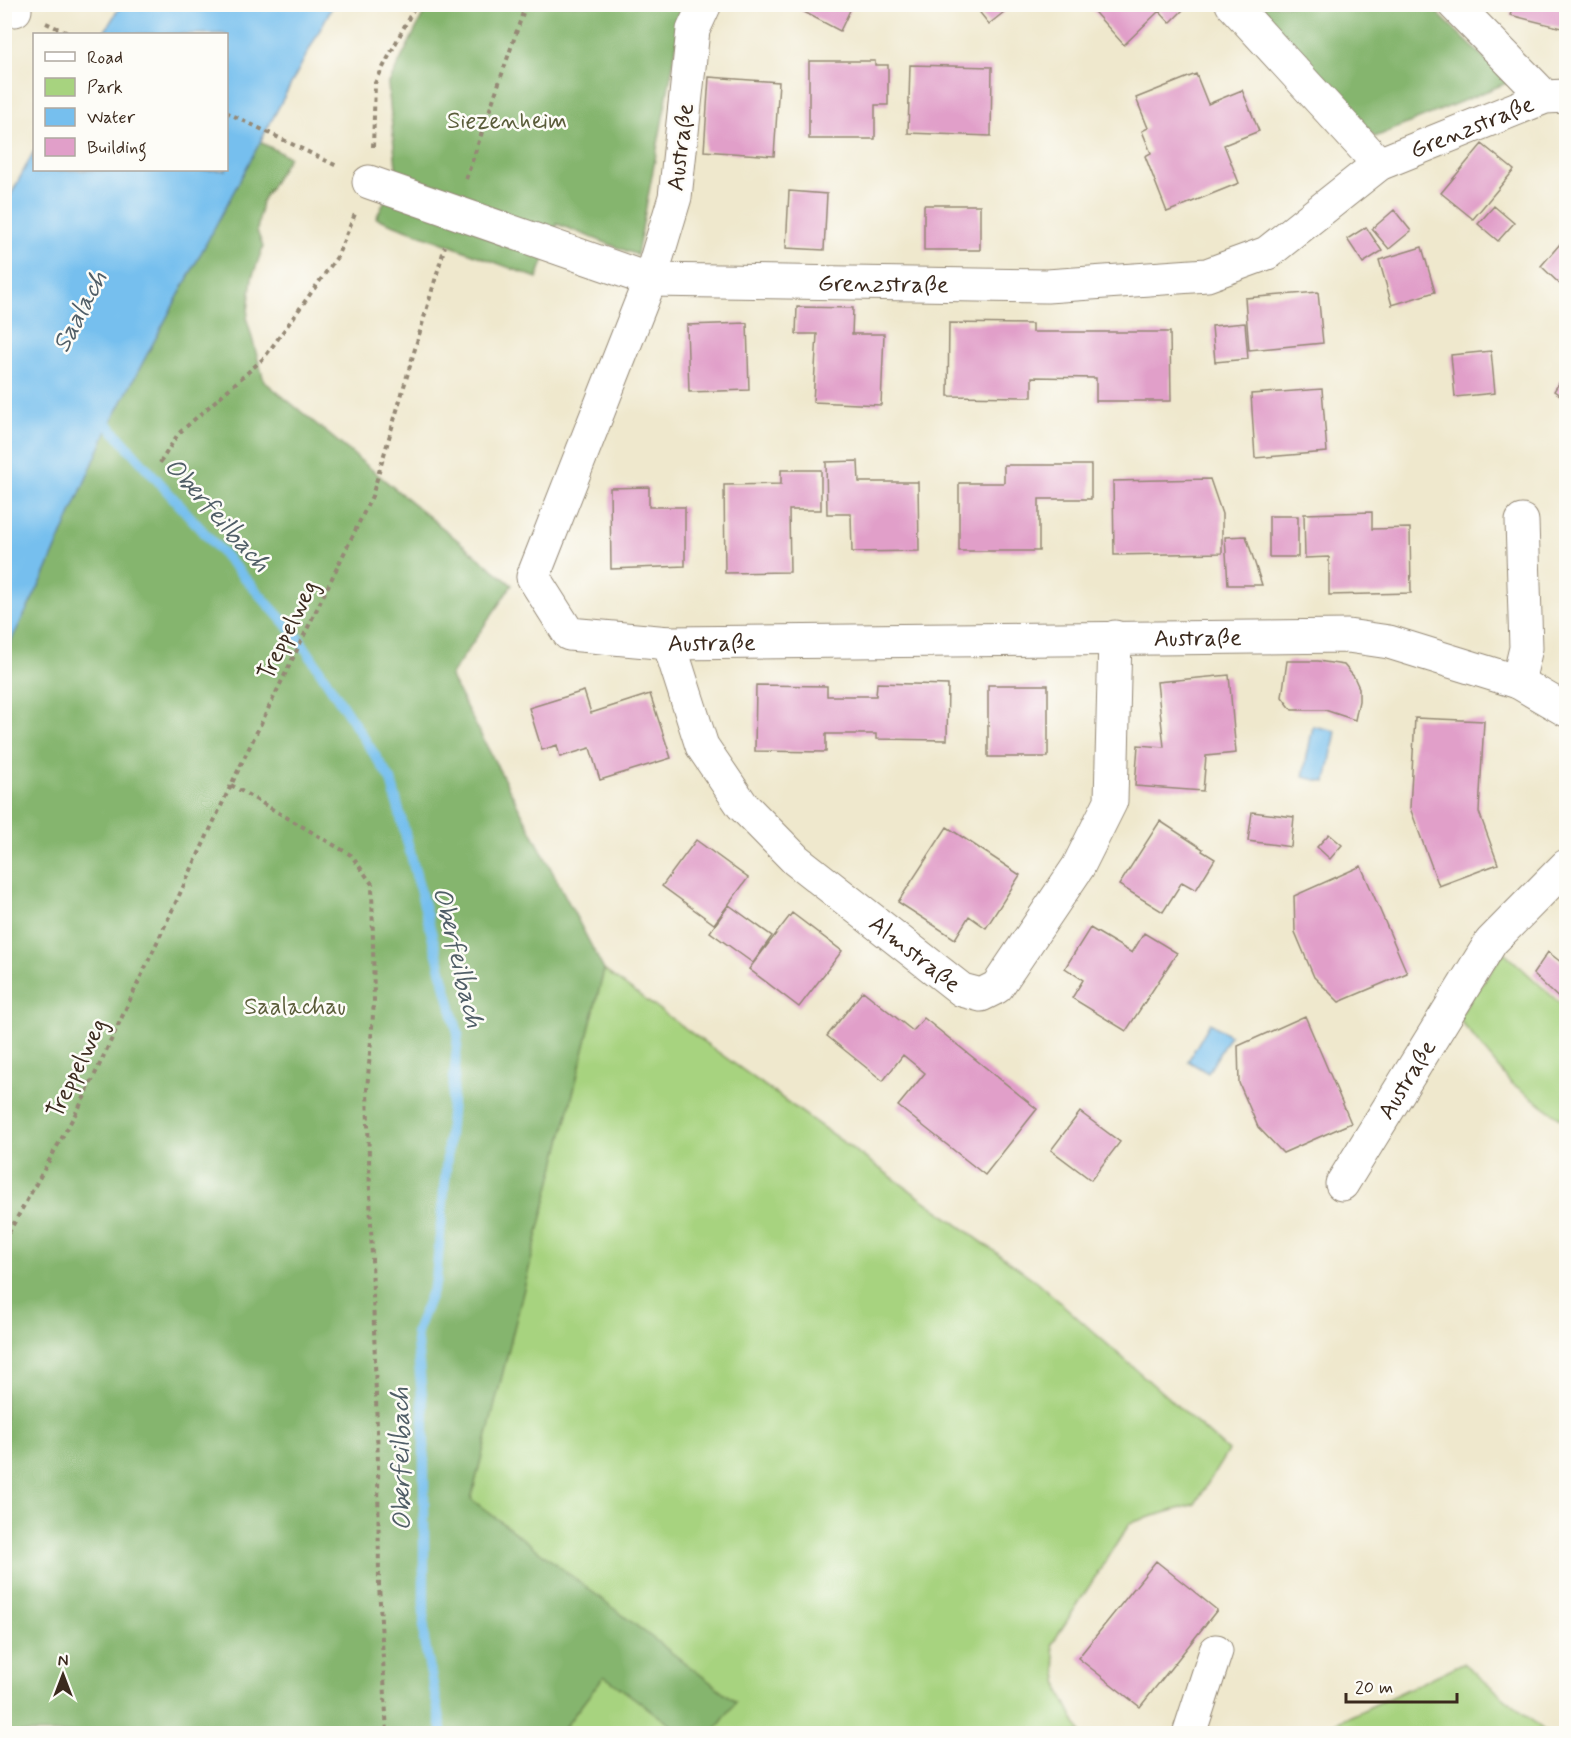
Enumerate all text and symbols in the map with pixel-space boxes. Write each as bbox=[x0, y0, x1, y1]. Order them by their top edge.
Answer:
legend bbox=[33, 33, 228, 171]
text: Road bbox=[87, 46, 123, 70]
text: Park bbox=[87, 76, 123, 100]
street label: Grenzstraße bbox=[1406, 89, 1539, 167]
street label: Austraße bbox=[661, 101, 702, 193]
text: Water bbox=[87, 106, 136, 130]
park label: Siezenheim bbox=[447, 106, 567, 137]
text: Building bbox=[87, 136, 147, 162]
water label: Saalach bbox=[45, 265, 116, 359]
street label: Grenzstraße bbox=[818, 269, 949, 302]
water label: Oberfeilbach bbox=[156, 451, 277, 580]
street label: Treppelweg bbox=[251, 576, 326, 686]
street label: Austraße bbox=[1153, 623, 1242, 655]
street label: Austraße bbox=[667, 628, 756, 660]
water label: Oberfeilbach bbox=[423, 884, 491, 1031]
street label: Almstraße bbox=[862, 909, 967, 1000]
park label: Saalachau bbox=[244, 992, 346, 1023]
street label: Treppelweg bbox=[40, 1014, 115, 1124]
street label: Austraße bbox=[1371, 1034, 1444, 1126]
water label: Oberfeilbach bbox=[384, 1387, 420, 1531]
north arrow bbox=[33, 1645, 93, 1705]
text: N bbox=[58, 1651, 68, 1672]
scale bar bbox=[1346, 1666, 1457, 1704]
text: 20 m bbox=[1355, 1676, 1393, 1700]

